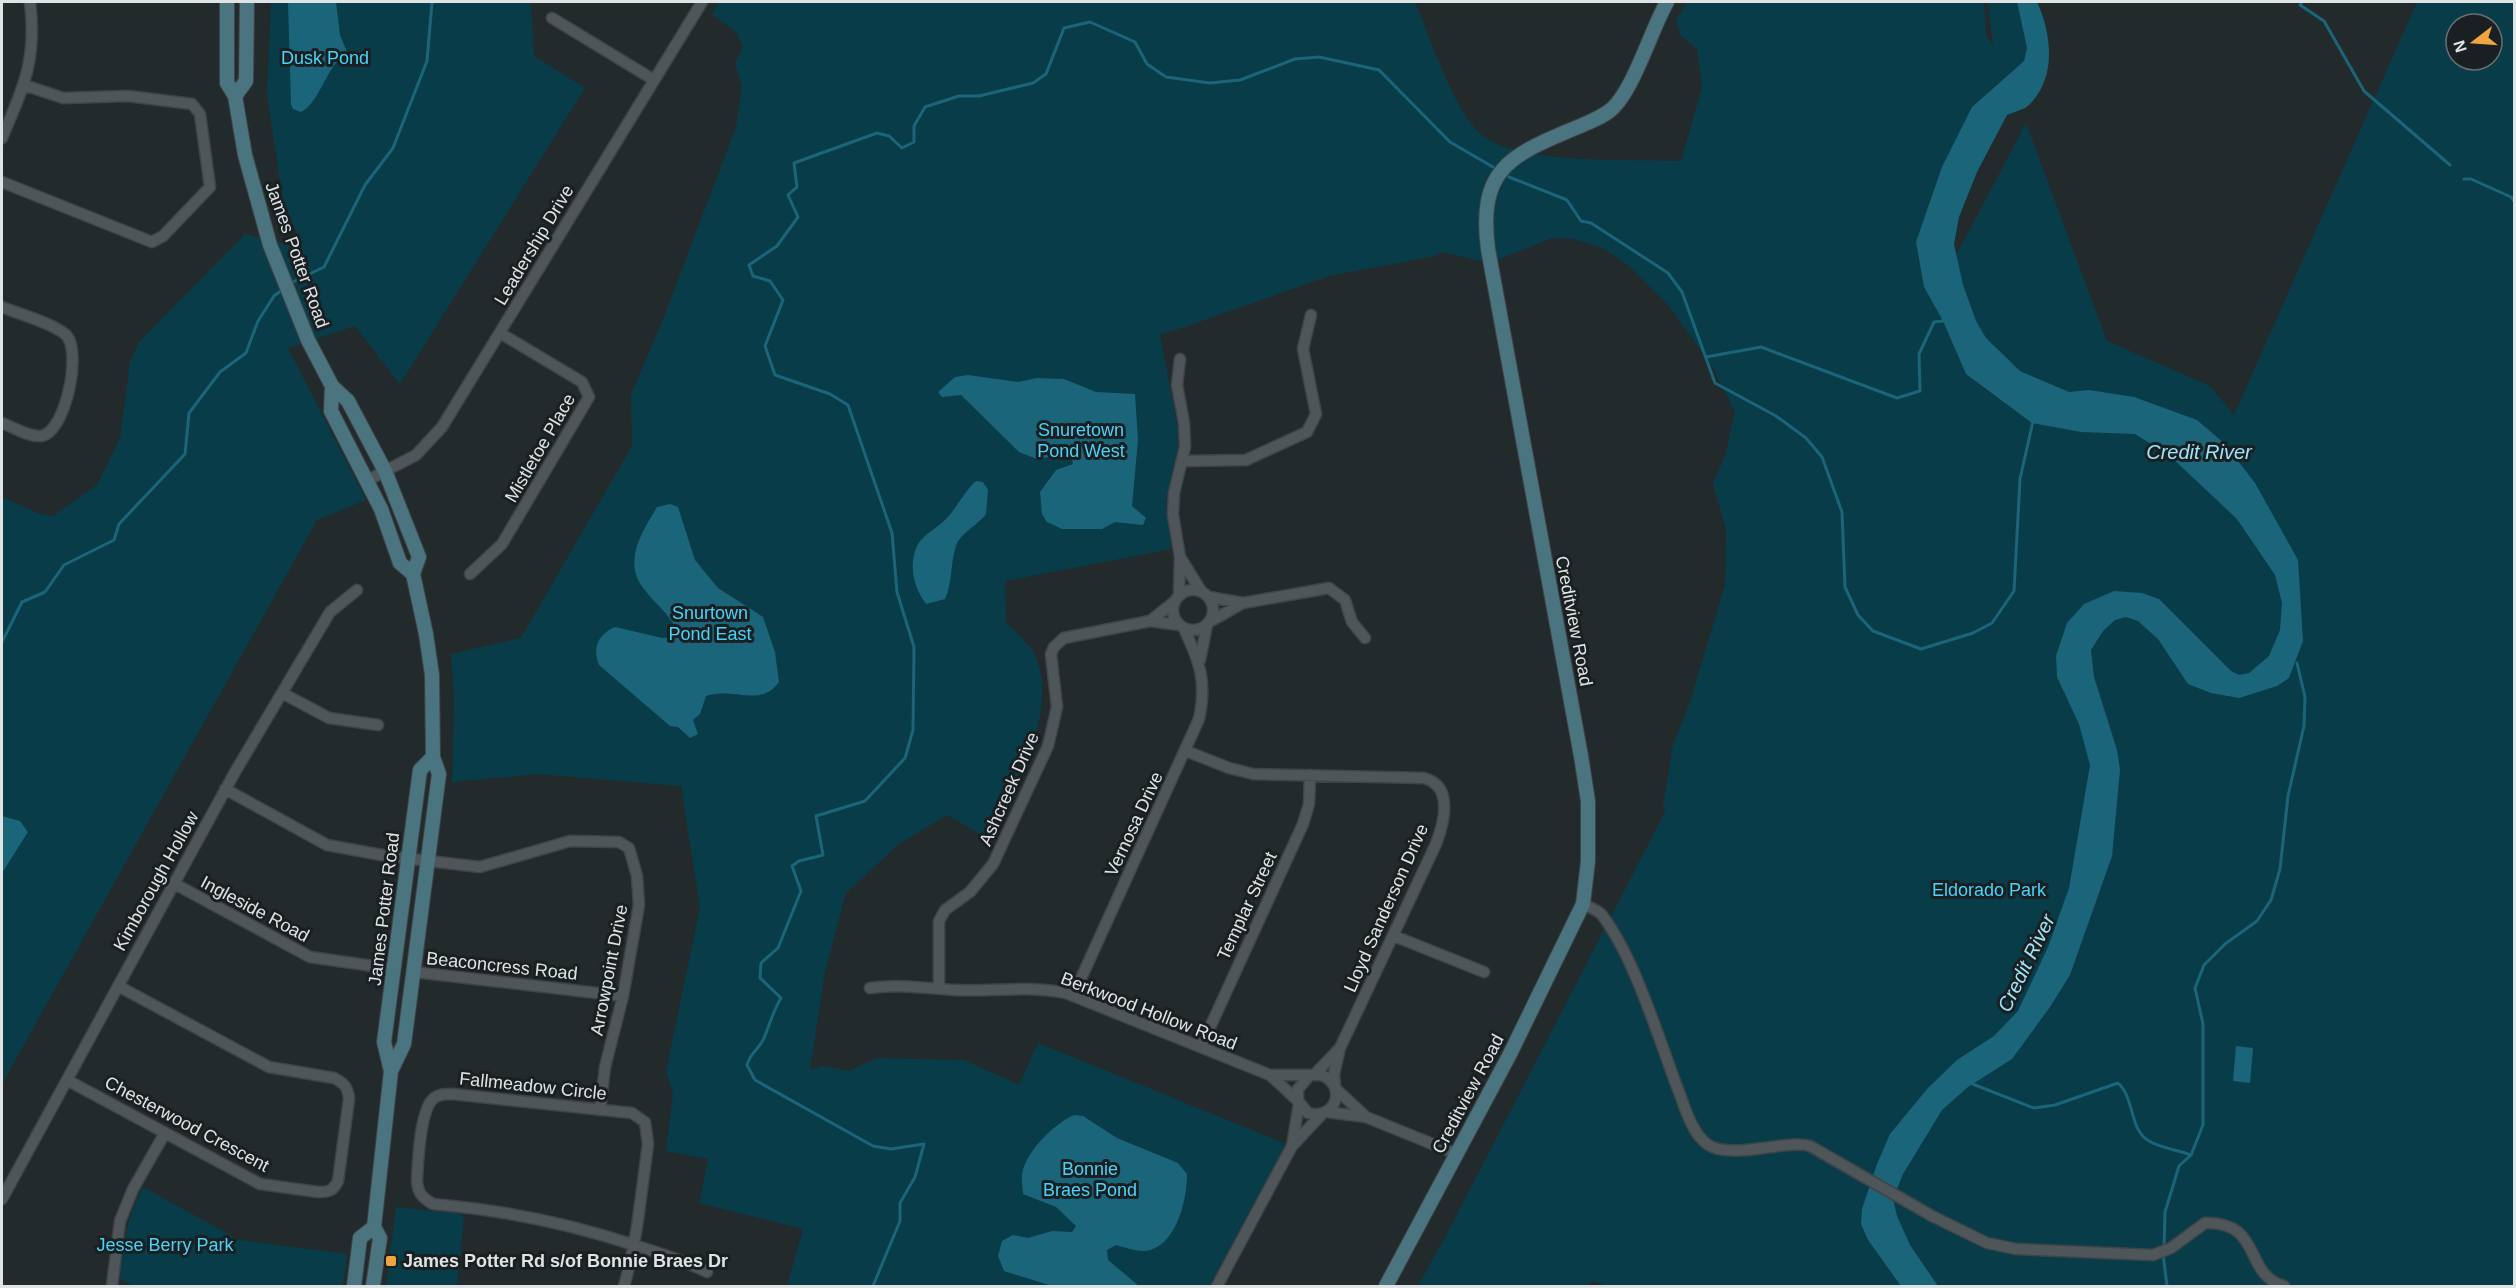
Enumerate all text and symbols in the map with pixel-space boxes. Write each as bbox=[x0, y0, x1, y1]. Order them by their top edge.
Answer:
north arrow bbox=[2444, 12, 2504, 72]
text: N bbox=[2450, 38, 2470, 54]
park label: Dusk Pond bbox=[281, 48, 369, 68]
street label: James Potter Road bbox=[261, 179, 333, 331]
street label: Leadership Drive bbox=[490, 182, 578, 308]
street label: Mistletoe Place bbox=[501, 390, 579, 506]
park label: Snuretown Pond West bbox=[1037, 420, 1125, 461]
water label: Credit River bbox=[2146, 441, 2253, 463]
street label: Creditview Road bbox=[1552, 554, 1596, 688]
park label: Snurtown Pond East bbox=[668, 603, 752, 644]
street label: Ashcreek Drive bbox=[975, 729, 1043, 849]
street label: Vernosa Drive bbox=[1101, 769, 1167, 879]
street label: Kimborough Hollow bbox=[109, 807, 203, 954]
street label: Lloyd Sanderson Drive bbox=[1340, 821, 1432, 995]
street label: James Potter Road bbox=[365, 831, 403, 987]
street label: Templar Street bbox=[1213, 849, 1281, 963]
street label: Ingleside Road bbox=[197, 872, 313, 946]
park label: Eldorado Park bbox=[1932, 880, 2047, 900]
street label: Arrowpoint Drive bbox=[586, 903, 632, 1037]
water label: Credit River bbox=[1993, 910, 2060, 1015]
street label: Beaconcress Road bbox=[425, 948, 579, 984]
street label: Berkwood Hollow Road bbox=[1058, 968, 1240, 1054]
street label: Creditview Road bbox=[1428, 1031, 1508, 1157]
street label: Fallmeadow Circle bbox=[458, 1068, 608, 1104]
street label: Chesterwood Crescent bbox=[101, 1072, 273, 1176]
park label: Bonnie Braes Pond bbox=[1043, 1159, 1137, 1200]
park label: Jesse Berry Park bbox=[96, 1235, 235, 1255]
place label: James Potter Rd s/of Bonnie Braes Dr bbox=[403, 1251, 728, 1271]
marker: James Potter Rd s/of Bonnie Braes Dr bbox=[384, 1254, 398, 1268]

